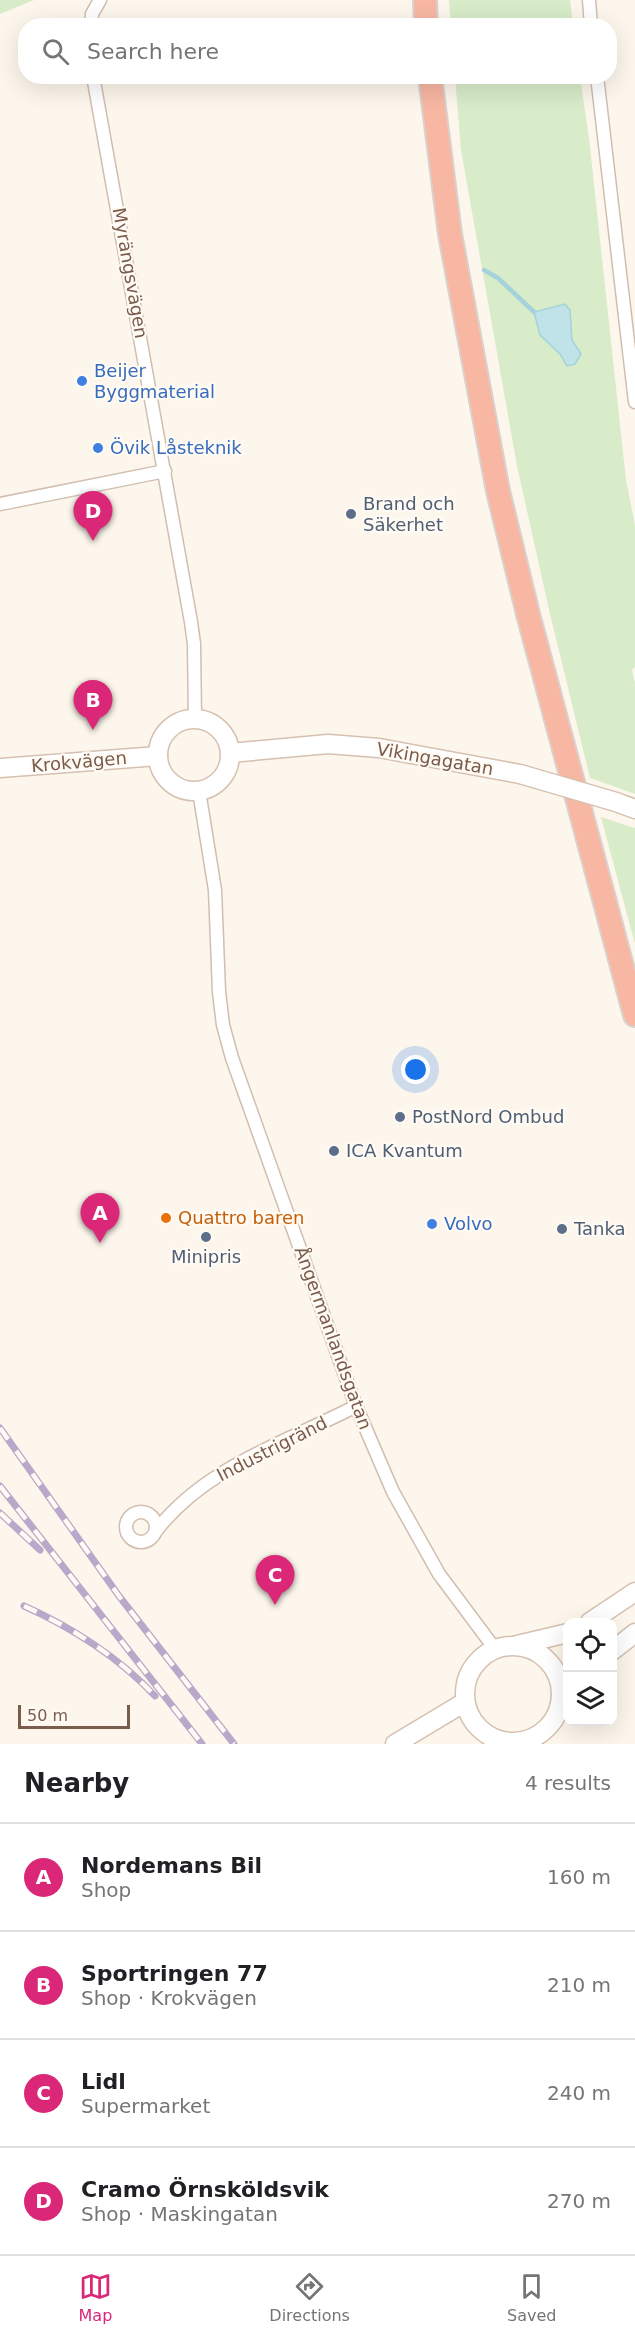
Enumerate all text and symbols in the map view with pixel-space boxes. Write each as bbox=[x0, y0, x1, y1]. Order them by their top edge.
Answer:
search box bbox=[18, 18, 617, 84]
icon: search bbox=[39, 35, 72, 68]
text: Search here bbox=[87, 39, 219, 64]
street label: Myrängsvägen bbox=[109, 206, 152, 340]
place label: Beijer Byggmaterial bbox=[94, 360, 215, 402]
marker: Beijer Byggmaterial bbox=[75, 374, 89, 388]
place label: Övik Låsteknik bbox=[110, 437, 242, 458]
marker: Övik Låsteknik bbox=[91, 441, 105, 455]
pin: D bbox=[74, 492, 112, 541]
place label: Brand och Säkerhet bbox=[363, 493, 455, 535]
marker: Brand och Säkerhet bbox=[344, 507, 358, 521]
pin: B bbox=[74, 680, 112, 730]
street label: Vikingagatan bbox=[375, 738, 495, 779]
street label: Krokvägen bbox=[30, 747, 128, 776]
your location bbox=[401, 1055, 430, 1084]
place label: PostNord Ombud bbox=[412, 1106, 564, 1127]
marker: PostNord Ombud bbox=[393, 1110, 407, 1124]
place label: ICA Kvantum bbox=[346, 1140, 463, 1161]
marker: ICA Kvantum bbox=[327, 1144, 341, 1158]
pin: A bbox=[80, 1194, 120, 1243]
place label: Quattro baren bbox=[178, 1207, 304, 1228]
marker: Quattro baren bbox=[159, 1211, 173, 1225]
place label: Volvo bbox=[444, 1213, 493, 1234]
marker: Volvo bbox=[425, 1217, 439, 1231]
place label: Tanka bbox=[573, 1218, 626, 1239]
marker: Tanka bbox=[555, 1222, 569, 1236]
marker: Minipris bbox=[199, 1230, 213, 1244]
street label: Ångermanlandsgatan bbox=[291, 1243, 376, 1432]
place label: Minipris bbox=[171, 1246, 241, 1267]
street label: Industrigränd bbox=[213, 1412, 330, 1485]
pin: C bbox=[256, 1556, 294, 1605]
map controls bbox=[563, 1618, 617, 1726]
button: locate bbox=[563, 1618, 617, 1672]
button: layers bbox=[563, 1672, 617, 1726]
scale bar bbox=[18, 1702, 130, 1730]
text: 50 m bbox=[27, 1706, 68, 1725]
text: Nearby bbox=[24, 1768, 129, 1798]
text: 4 results bbox=[525, 1771, 611, 1795]
text: Nordemans Bil bbox=[81, 1853, 262, 1878]
text: A bbox=[36, 1865, 51, 1889]
text: 160 m bbox=[547, 1865, 611, 1889]
text: Shop bbox=[81, 1878, 131, 1902]
text: Sportringen 77 bbox=[81, 1961, 268, 1986]
text: B bbox=[36, 1973, 51, 1997]
text: 210 m bbox=[547, 1973, 611, 1997]
text: Shop · Krokvägen bbox=[81, 1986, 257, 2010]
text: Lidl bbox=[81, 2069, 126, 2094]
text: C bbox=[36, 2081, 51, 2105]
text: 240 m bbox=[547, 2081, 611, 2105]
text: Supermarket bbox=[81, 2094, 210, 2118]
text: Cramo Örnsköldsvik bbox=[81, 2177, 329, 2202]
text: D bbox=[35, 2189, 52, 2213]
text: 270 m bbox=[547, 2189, 611, 2213]
text: Shop · Maskingatan bbox=[81, 2202, 278, 2226]
tab: Map bbox=[79, 2270, 112, 2325]
tab: Directions bbox=[269, 2270, 350, 2325]
tab: Saved bbox=[507, 2270, 556, 2325]

